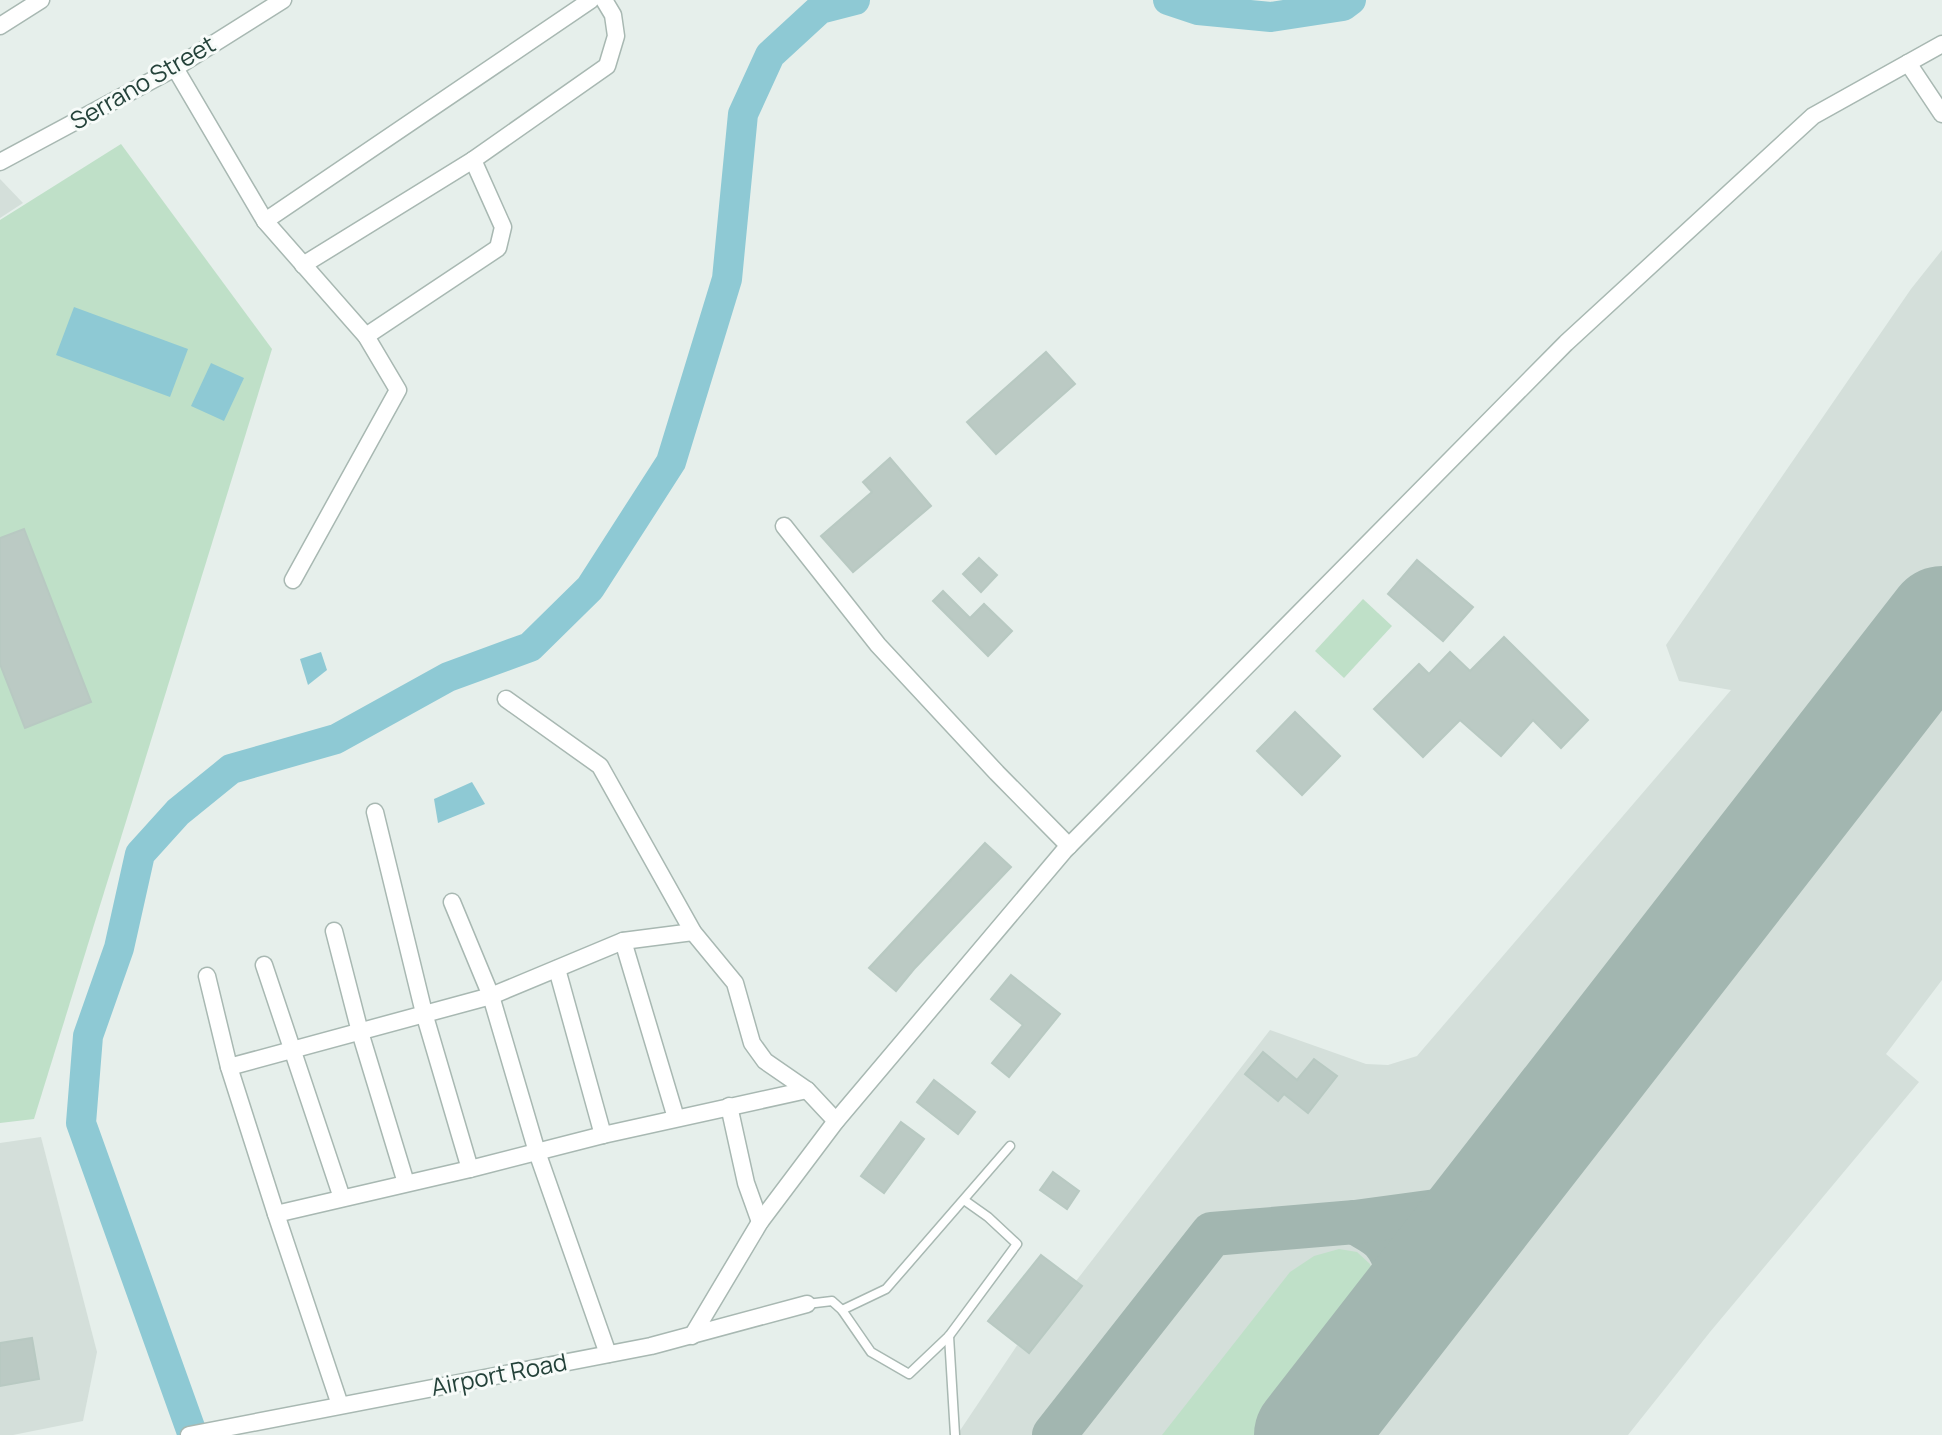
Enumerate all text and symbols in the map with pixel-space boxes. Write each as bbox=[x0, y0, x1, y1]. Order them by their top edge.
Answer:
street label: Serrano Street bbox=[64, 27, 221, 137]
street label: Airport Road bbox=[428, 1344, 570, 1403]

